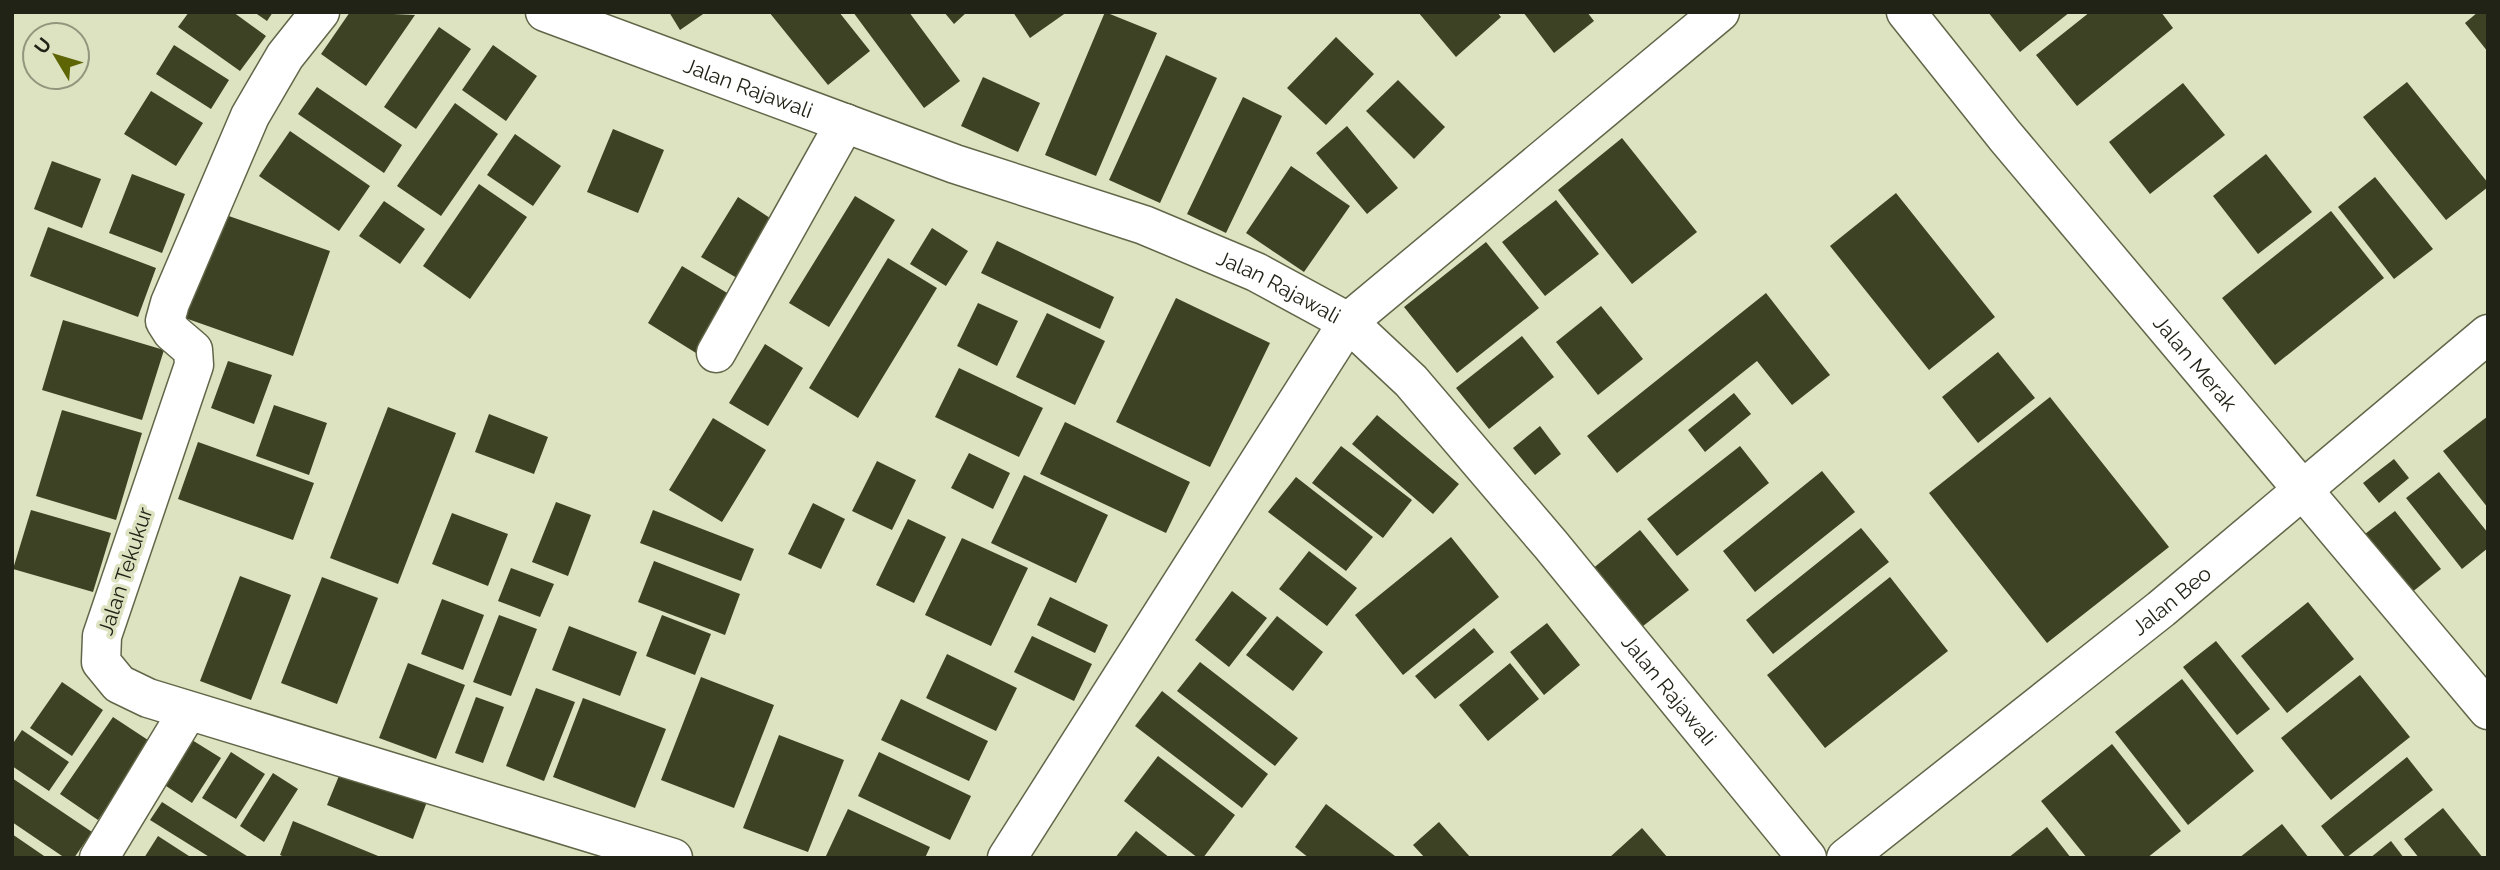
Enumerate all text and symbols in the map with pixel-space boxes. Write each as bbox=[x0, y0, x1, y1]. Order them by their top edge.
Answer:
north arrow bbox=[21, 21, 91, 91]
text: U bbox=[30, 33, 56, 58]
street label: Jalan Rajawali bbox=[681, 52, 816, 123]
street label: Jalan Rajawali bbox=[1213, 245, 1345, 328]
street label: Jalan Merak bbox=[2149, 310, 2243, 415]
street label: Jalan Tekukur bbox=[93, 503, 158, 638]
street label: Jalan Beo bbox=[2127, 560, 2216, 640]
street label: Jalan Rajawali bbox=[1617, 629, 1722, 750]

